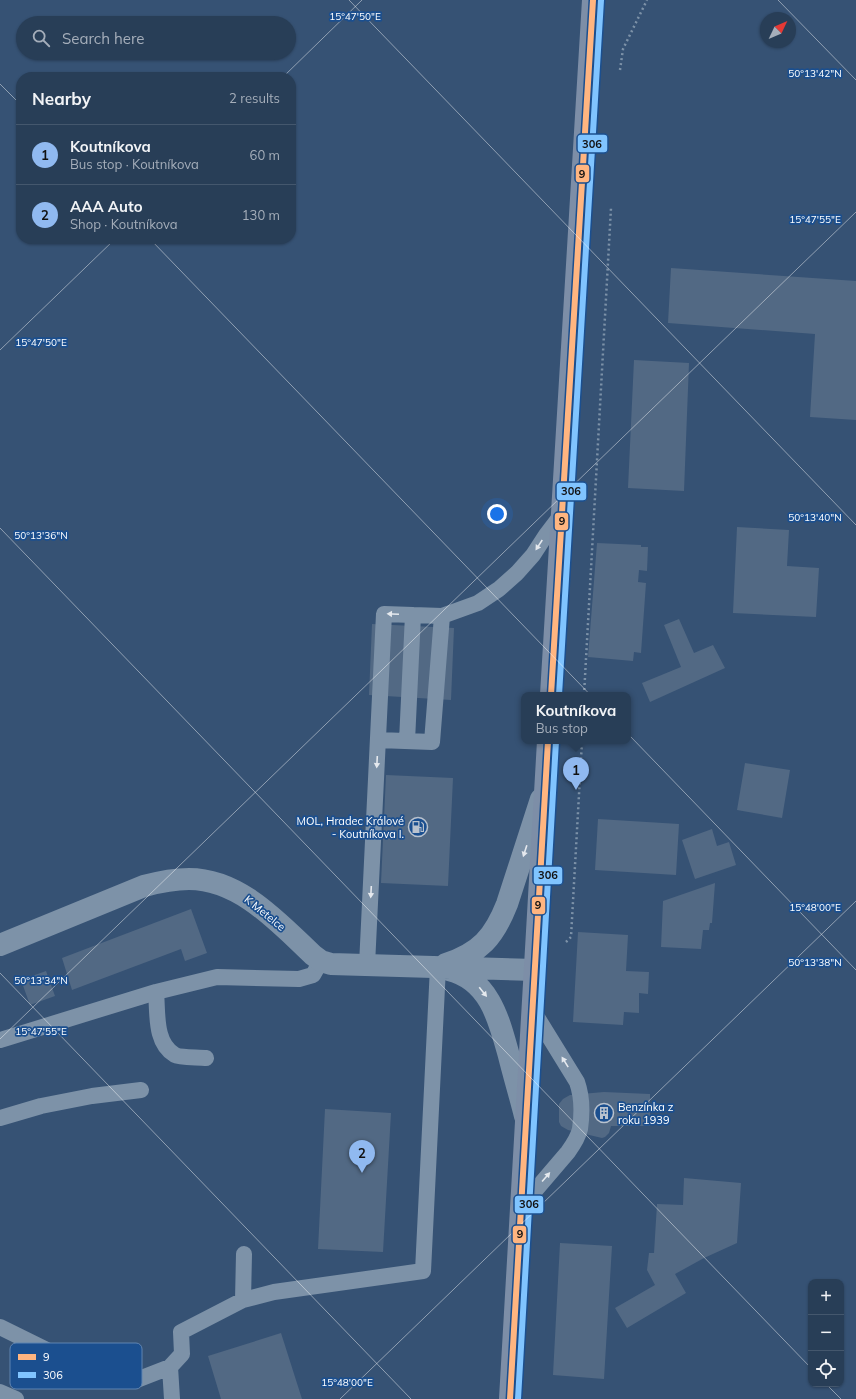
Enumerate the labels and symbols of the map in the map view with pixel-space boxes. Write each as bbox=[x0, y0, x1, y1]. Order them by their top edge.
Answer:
text: 15°47'50"E bbox=[329, 10, 381, 23]
north arrow bbox=[760, 12, 796, 48]
text: 50°13'42"N bbox=[788, 67, 842, 80]
line badge: 306 bbox=[577, 134, 608, 153]
text: 306 bbox=[582, 137, 602, 151]
line badge: 9 bbox=[575, 164, 590, 183]
text: 9 bbox=[579, 167, 586, 181]
text: 15°47'55"E bbox=[789, 213, 841, 226]
text: 15°47'50"E bbox=[15, 336, 67, 349]
line badge: 306 bbox=[556, 482, 587, 501]
text: 306 bbox=[561, 484, 581, 498]
your location bbox=[487, 504, 507, 524]
text: 50°13'40"N bbox=[788, 511, 842, 524]
line badge: 9 bbox=[554, 512, 569, 531]
text: 9 bbox=[559, 514, 566, 528]
text: 50°13'36"N bbox=[14, 529, 68, 542]
one-way arrow bbox=[535, 540, 543, 550]
one-way arrow bbox=[386, 611, 399, 617]
one-way arrow bbox=[374, 756, 380, 769]
pin: 1 bbox=[563, 757, 589, 790]
place label: MOL, Hradec Králové - Koutníkova I. bbox=[297, 814, 404, 841]
fuel station icon: MOL, Hradec Králové - Koutníkova I. bbox=[407, 816, 429, 838]
one-way arrow bbox=[522, 845, 528, 857]
line badge: 306 bbox=[533, 866, 563, 885]
text: 306 bbox=[538, 868, 558, 882]
one-way arrow bbox=[367, 886, 374, 898]
street label: K Metelce bbox=[242, 892, 288, 934]
line badge: 9 bbox=[531, 896, 546, 915]
text: 9 bbox=[535, 898, 542, 912]
text: 15°48'00"E bbox=[789, 901, 841, 914]
text: 50°13'38"N bbox=[788, 956, 842, 969]
text: 50°13'34"N bbox=[14, 974, 68, 987]
one-way arrow bbox=[478, 987, 487, 997]
text: 15°47'55"E bbox=[15, 1025, 67, 1038]
one-way arrow bbox=[561, 1057, 569, 1067]
place label: Benzínka z roku 1939 bbox=[618, 1100, 674, 1127]
building icon: Benzínka z roku 1939 bbox=[593, 1102, 615, 1124]
pin: 2 bbox=[349, 1140, 375, 1173]
one-way arrow bbox=[542, 1172, 551, 1182]
line badge: 306 bbox=[514, 1195, 544, 1214]
text: 306 bbox=[519, 1197, 539, 1211]
line badge: 9 bbox=[512, 1225, 527, 1244]
text: 9 bbox=[517, 1227, 524, 1241]
legend bbox=[10, 1343, 142, 1389]
text: 9 bbox=[43, 1350, 50, 1364]
text: 306 bbox=[43, 1368, 63, 1382]
text: 15°48'00"E bbox=[321, 1376, 373, 1389]

